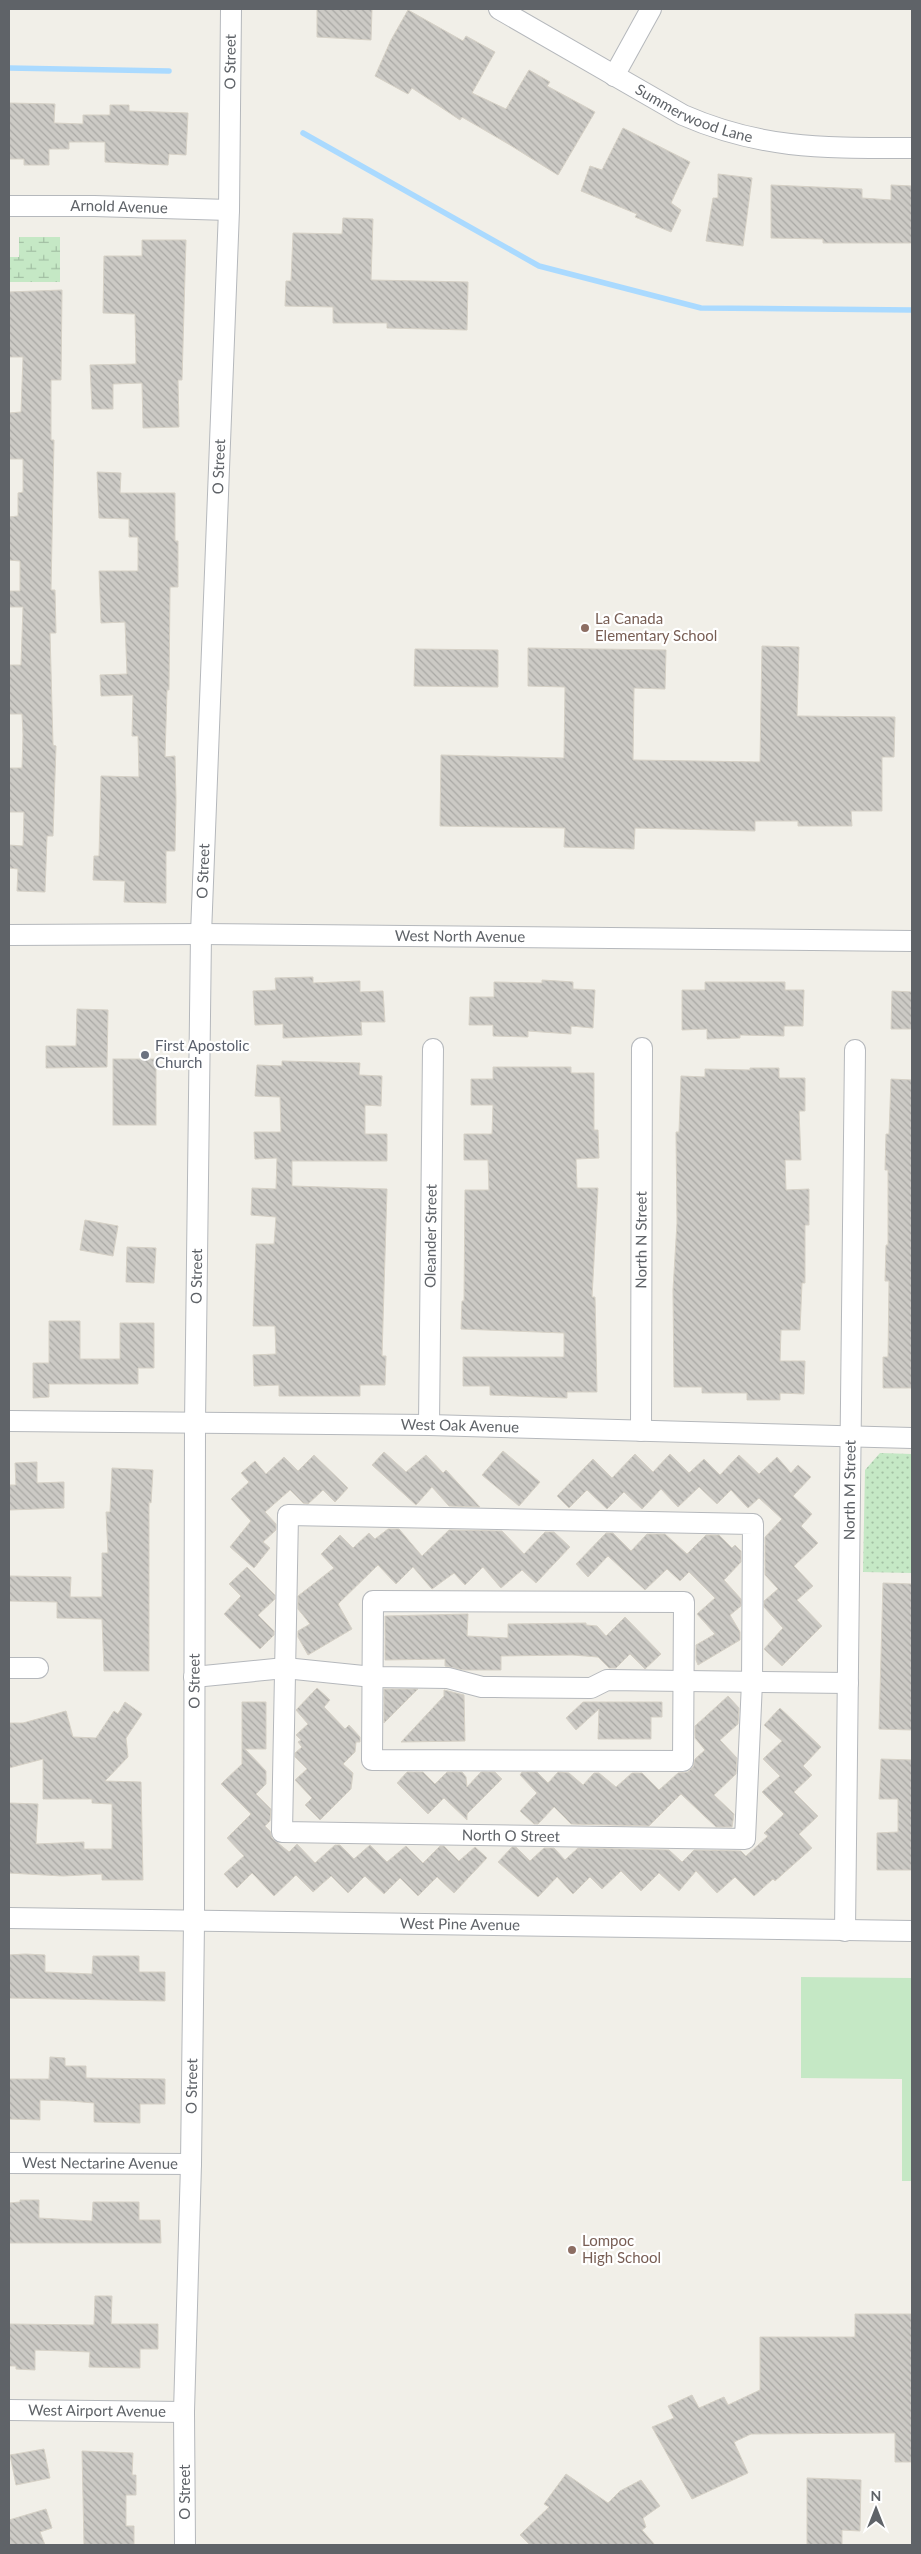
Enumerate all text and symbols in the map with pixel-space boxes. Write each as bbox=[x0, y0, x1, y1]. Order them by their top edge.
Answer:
street label: O Street bbox=[220, 33, 239, 89]
street label: Summerwood Lane bbox=[632, 79, 755, 146]
street label: Arnold Avenue bbox=[70, 196, 168, 216]
street label: O Street bbox=[208, 438, 228, 495]
place label: La Canada Elementary School bbox=[595, 609, 717, 644]
marker: La Canada Elementary School bbox=[579, 622, 591, 634]
street label: O Street bbox=[192, 843, 213, 899]
street label: West North Avenue bbox=[395, 926, 525, 945]
place label: First Apostolic Church bbox=[155, 1036, 249, 1071]
marker: First Apostolic Church bbox=[139, 1049, 151, 1061]
street label: Oleander Street bbox=[420, 1183, 440, 1288]
street label: North N Street bbox=[631, 1191, 650, 1289]
street label: O Street bbox=[186, 1248, 205, 1304]
street label: West Oak Avenue bbox=[401, 1415, 519, 1435]
street label: North M Street bbox=[839, 1439, 859, 1540]
street label: O Street bbox=[184, 1653, 203, 1709]
street label: North O Street bbox=[462, 1825, 561, 1845]
street label: West Pine Avenue bbox=[400, 1914, 520, 1933]
street label: O Street bbox=[182, 2058, 200, 2114]
street label: West Nectarine Avenue bbox=[22, 2153, 178, 2172]
place label: Lompoc High School bbox=[582, 2231, 661, 2266]
marker: Lompoc High School bbox=[566, 2244, 578, 2256]
street label: West Airport Avenue bbox=[28, 2400, 166, 2420]
street label: O Street bbox=[175, 2464, 193, 2520]
north arrow bbox=[851, 2484, 901, 2534]
text: N bbox=[871, 2487, 881, 2504]

